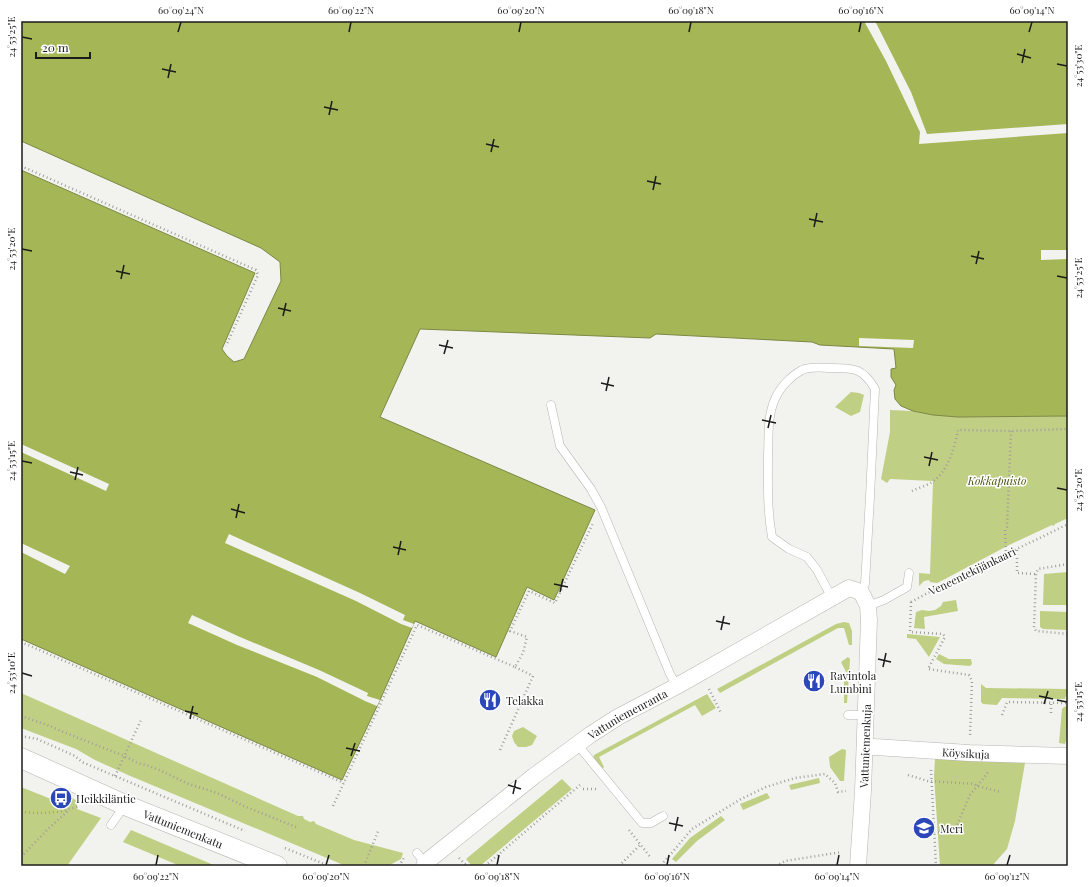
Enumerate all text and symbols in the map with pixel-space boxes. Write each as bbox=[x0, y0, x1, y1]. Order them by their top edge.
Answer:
text: 60°09'24"N bbox=[158, 3, 204, 17]
text: 60°09'22"N bbox=[328, 3, 374, 17]
text: 60°09'20"N bbox=[497, 3, 545, 17]
text: 60°09'18"N bbox=[668, 3, 714, 17]
text: 60°09'16"N bbox=[838, 3, 884, 17]
text: 60°09'14"N bbox=[1009, 3, 1055, 17]
text: 24°53'25"E bbox=[4, 16, 18, 58]
scale bar bbox=[36, 34, 90, 60]
text: 20 m bbox=[42, 39, 69, 55]
text: 24°53'30"E bbox=[1071, 45, 1085, 87]
text: 24°53'20"E bbox=[4, 228, 18, 270]
text: 24°53'25"E bbox=[1071, 257, 1085, 299]
text: 24°53'15"E bbox=[4, 441, 18, 481]
text: 24°53'20"E bbox=[1071, 469, 1085, 511]
park label: Kokkapuisto bbox=[967, 473, 1026, 488]
street label: Veneentekijänkaari bbox=[925, 543, 1018, 599]
text: 24°53'10"E bbox=[4, 652, 18, 694]
restaurant icon: Ravintola Lumbini bbox=[801, 668, 827, 694]
place label: Ravintola Lumbini bbox=[830, 668, 877, 696]
text: 24°53'15"E bbox=[1071, 682, 1085, 722]
street label: Vattuniemenranta bbox=[584, 685, 670, 743]
restaurant icon: Telakka bbox=[477, 687, 503, 713]
place label: Telakka bbox=[506, 693, 544, 708]
street label: Vattuniemenkuja bbox=[856, 703, 874, 789]
street label: Köysikuja bbox=[942, 744, 990, 761]
bus stop icon: Heikkiläntie bbox=[48, 785, 74, 811]
place label: Heikkiläntie bbox=[76, 791, 136, 806]
street label: Vattuniemenkatu bbox=[140, 805, 226, 851]
school or university icon: Meri bbox=[911, 815, 937, 841]
place label: Meri bbox=[940, 821, 963, 836]
text: 60°09'22"N bbox=[133, 869, 179, 883]
text: 60°09'20"N bbox=[302, 869, 350, 883]
text: 60°09'18"N bbox=[474, 869, 520, 883]
text: 60°09'16"N bbox=[644, 869, 690, 883]
text: 60°09'14"N bbox=[814, 869, 860, 883]
text: 60°09'12"N bbox=[984, 869, 1030, 883]

